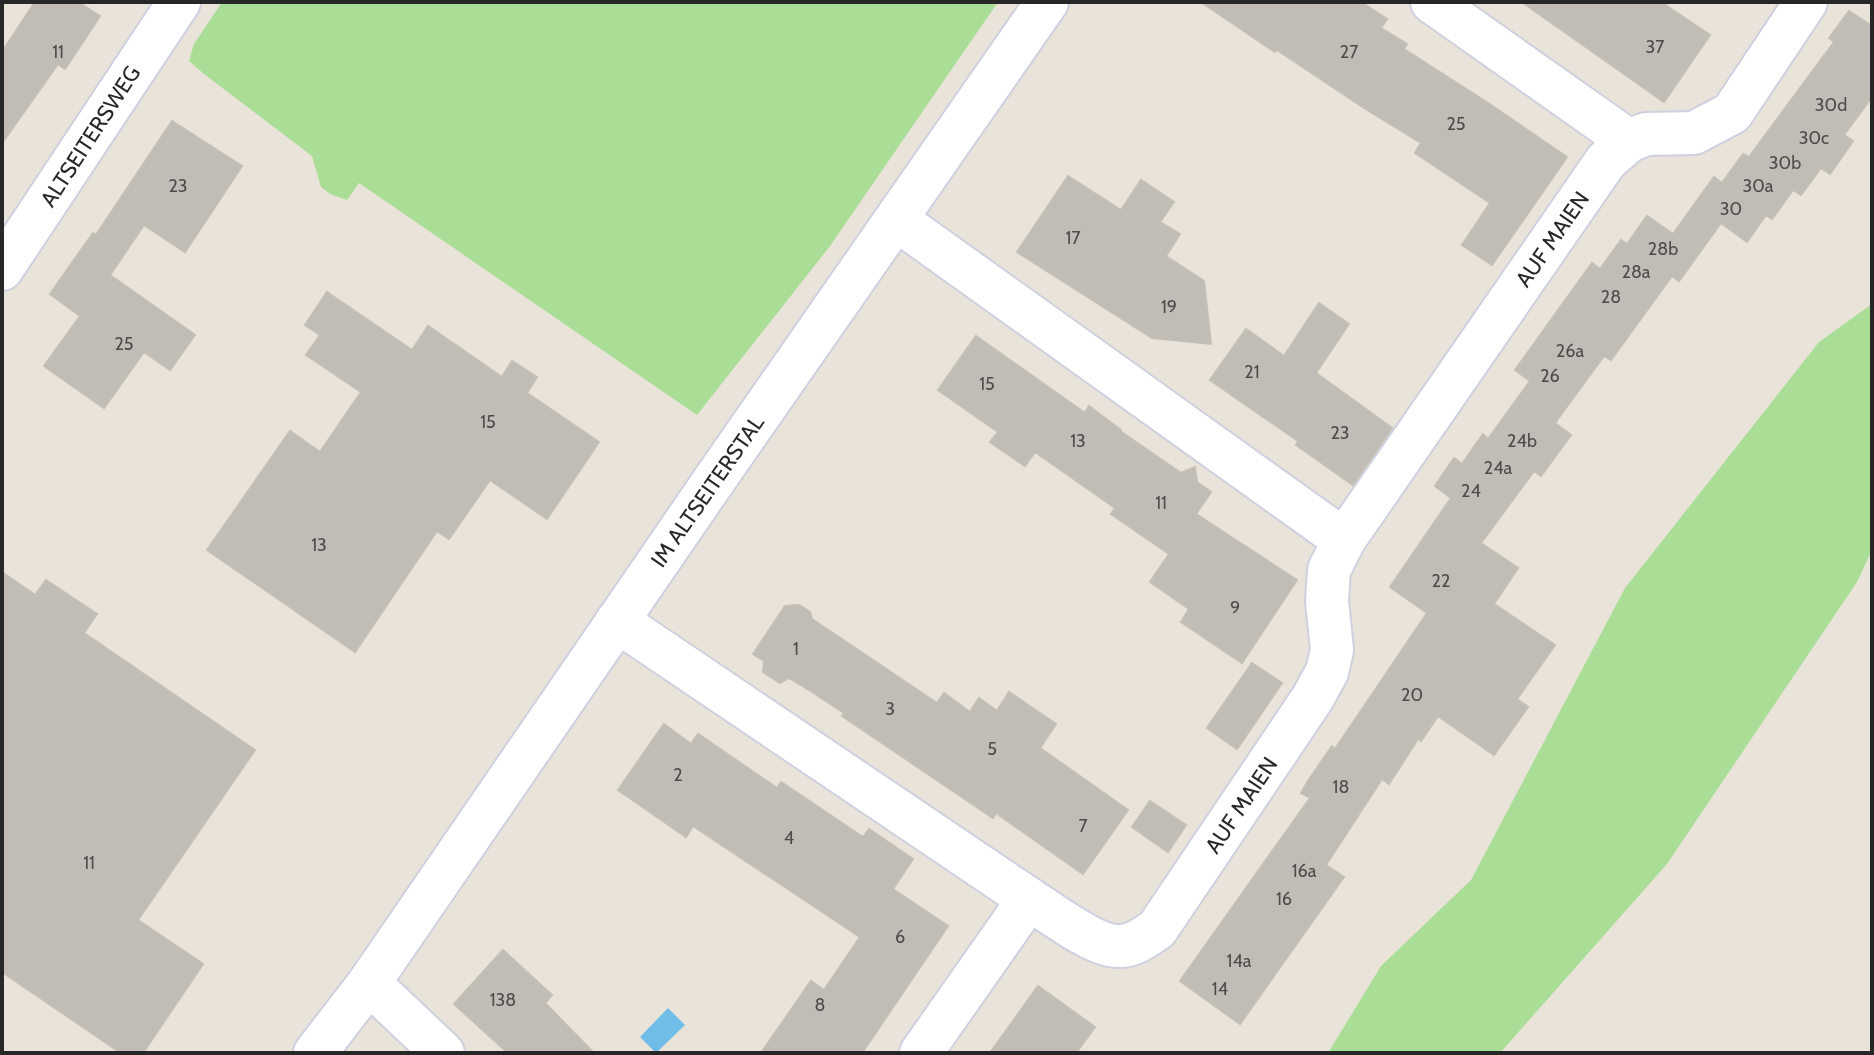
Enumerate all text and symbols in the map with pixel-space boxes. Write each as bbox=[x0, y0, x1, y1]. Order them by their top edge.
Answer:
house number: 37 bbox=[1646, 36, 1664, 58]
house number: 11 bbox=[52, 41, 64, 63]
house number: 27 bbox=[1340, 41, 1358, 63]
street label: ALTSEITERSWEG bbox=[35, 61, 146, 212]
house number: 30d bbox=[1815, 94, 1847, 116]
house number: 25 bbox=[1446, 113, 1466, 135]
house number: 30c bbox=[1799, 127, 1829, 149]
house number: 30b bbox=[1769, 152, 1801, 174]
house number: 23 bbox=[168, 175, 188, 197]
house number: 30a bbox=[1743, 175, 1774, 197]
street label: AUF MAIEN bbox=[1510, 186, 1595, 292]
house number: 30 bbox=[1720, 198, 1742, 220]
house number: 17 bbox=[1066, 227, 1080, 249]
house number: 28b bbox=[1648, 238, 1678, 260]
house number: 28a bbox=[1622, 261, 1651, 283]
house number: 28 bbox=[1601, 286, 1621, 308]
house number: 19 bbox=[1161, 296, 1177, 318]
house number: 25 bbox=[114, 333, 134, 355]
house number: 26a bbox=[1556, 340, 1585, 362]
house number: 21 bbox=[1244, 361, 1260, 383]
house number: 26 bbox=[1540, 365, 1560, 387]
house number: 15 bbox=[979, 373, 995, 395]
street label: IM ALTSEITERSTAL bbox=[645, 410, 770, 572]
house number: 15 bbox=[480, 411, 496, 433]
house number: 23 bbox=[1330, 422, 1350, 444]
house number: 13 bbox=[1070, 430, 1086, 452]
house number: 24b bbox=[1507, 430, 1537, 452]
house number: 24a bbox=[1484, 457, 1513, 479]
house number: 24 bbox=[1461, 480, 1481, 502]
house number: 11 bbox=[1155, 492, 1167, 514]
house number: 13 bbox=[311, 534, 327, 556]
house number: 22 bbox=[1432, 570, 1450, 592]
house number: 9 bbox=[1230, 597, 1240, 619]
house number: 1 bbox=[793, 638, 799, 660]
house number: 20 bbox=[1401, 684, 1423, 706]
house number: 3 bbox=[885, 698, 895, 720]
house number: 5 bbox=[987, 738, 997, 760]
street label: AUF MAIEN bbox=[1199, 752, 1283, 859]
house number: 2 bbox=[673, 764, 683, 786]
house number: 18 bbox=[1333, 776, 1349, 798]
house number: 7 bbox=[1078, 815, 1088, 837]
house number: 4 bbox=[784, 827, 794, 849]
house number: 11 bbox=[83, 852, 95, 874]
house number: 16a bbox=[1292, 860, 1317, 882]
house number: 16 bbox=[1276, 888, 1292, 910]
house number: 6 bbox=[895, 926, 905, 948]
house number: 14a bbox=[1227, 950, 1252, 972]
house number: 14 bbox=[1212, 978, 1228, 1000]
house number: 138 bbox=[490, 989, 516, 1011]
house number: 8 bbox=[815, 994, 825, 1016]

